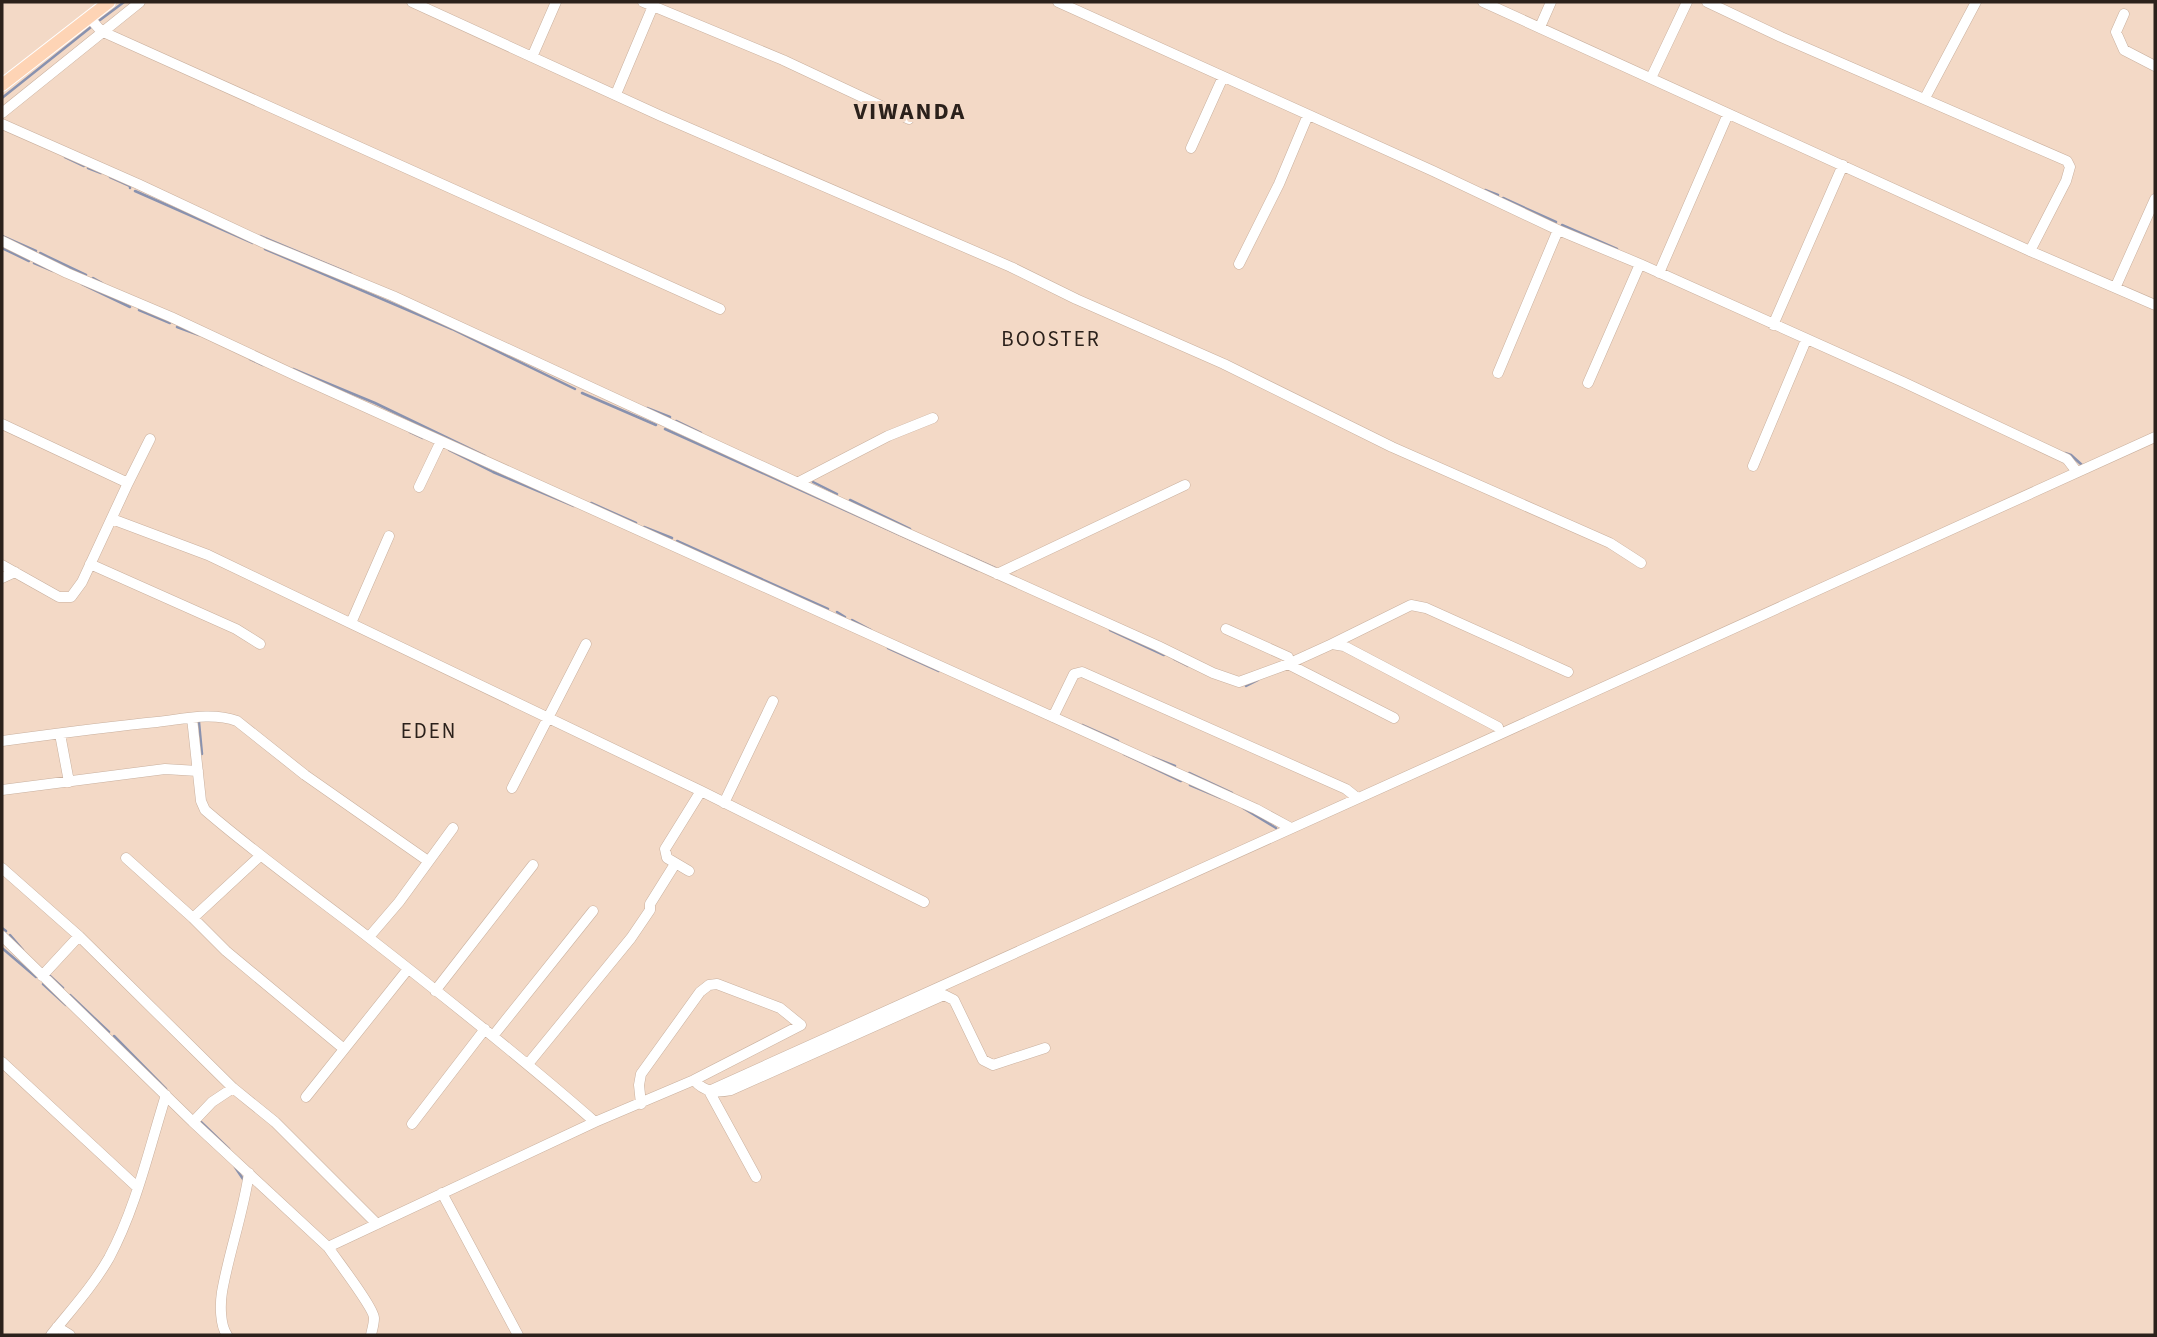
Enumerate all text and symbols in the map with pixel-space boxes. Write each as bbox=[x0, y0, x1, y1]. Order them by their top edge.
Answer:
district label: VIWANDA bbox=[853, 94, 966, 129]
district label: BOOSTER bbox=[1001, 324, 1101, 354]
district label: EDEN bbox=[401, 716, 457, 746]

